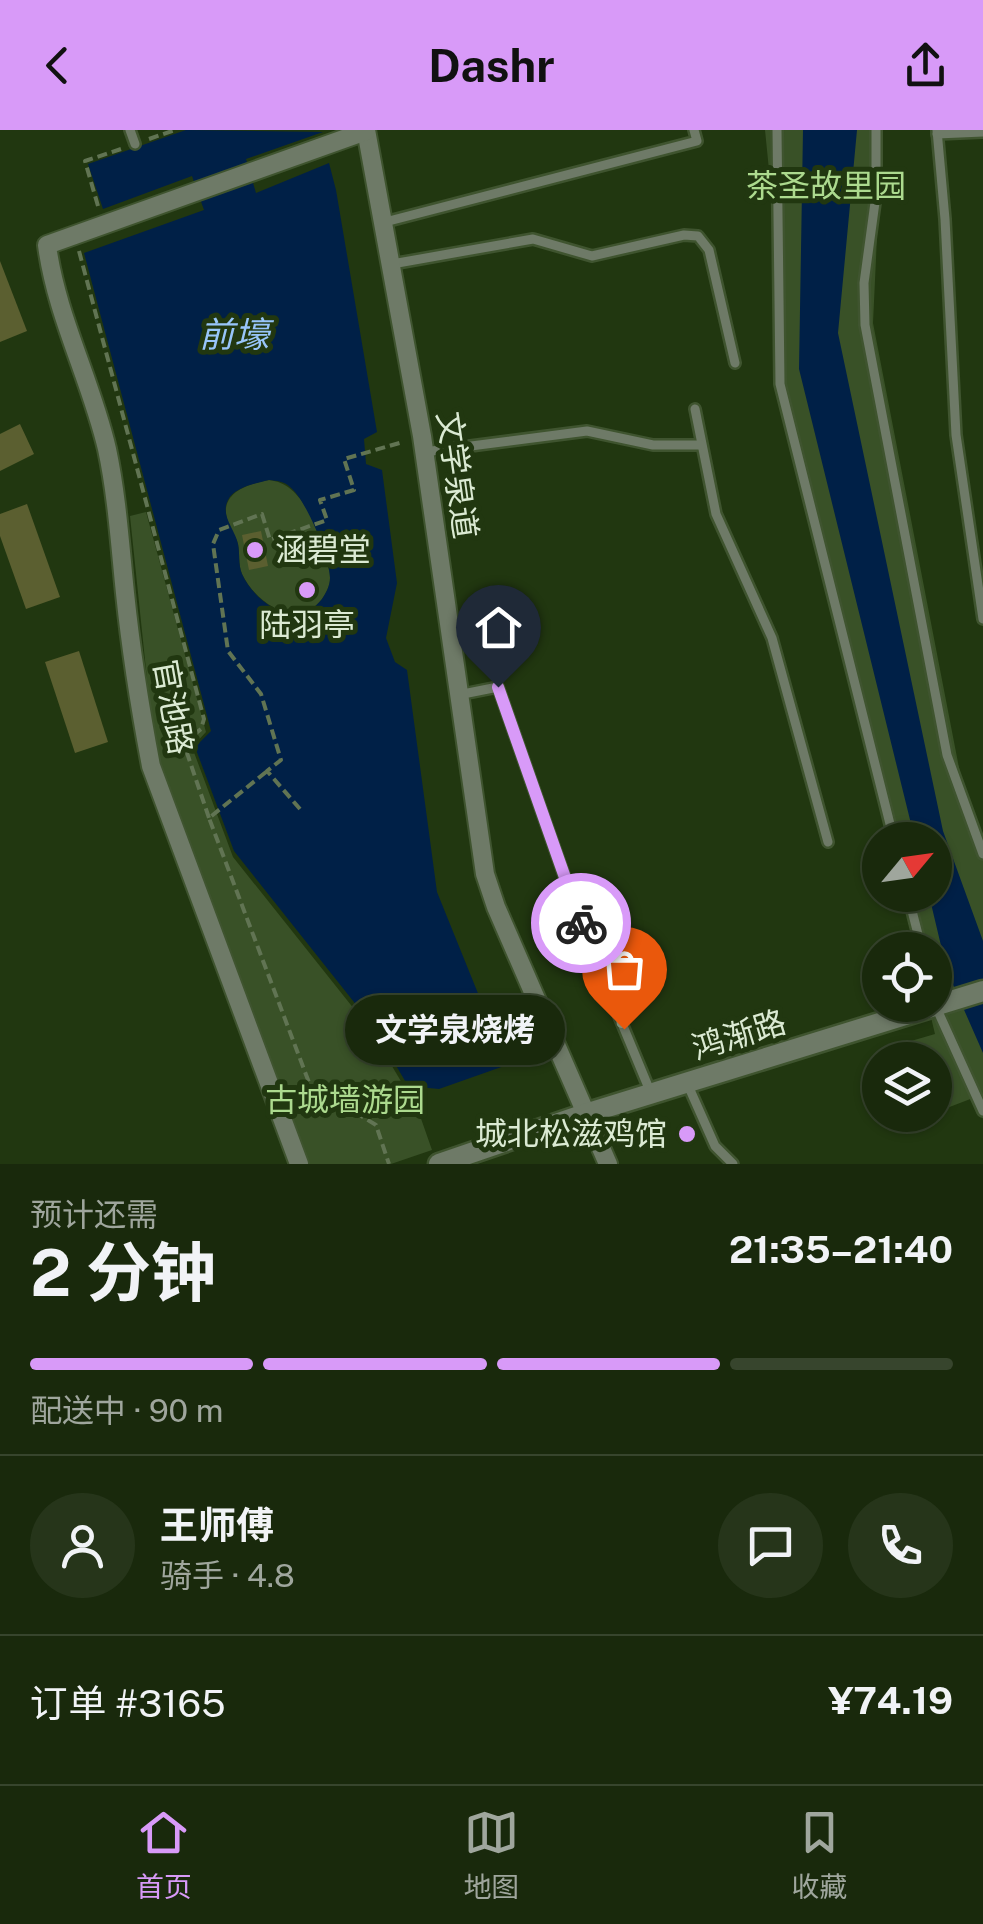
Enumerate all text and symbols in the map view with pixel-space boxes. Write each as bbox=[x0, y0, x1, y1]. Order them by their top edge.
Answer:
icon: back bbox=[30, 38, 85, 93]
icon: share bbox=[898, 38, 953, 93]
text: Dashr bbox=[428, 39, 555, 92]
park label: 茶圣故里园 bbox=[746, 167, 906, 204]
water label: 前壕 bbox=[199, 314, 275, 355]
street label: 文学泉道 bbox=[430, 409, 485, 541]
place label: 涵碧堂 bbox=[275, 531, 371, 568]
marker: 涵碧堂 bbox=[244, 539, 266, 561]
marker: 陆羽亭 bbox=[296, 579, 318, 601]
pin bbox=[456, 585, 541, 688]
icon: home bbox=[471, 600, 526, 655]
place label: 陆羽亭 bbox=[259, 606, 355, 643]
street label: 官池路 bbox=[147, 656, 200, 757]
north arrow bbox=[862, 822, 952, 912]
map controls bbox=[862, 822, 952, 1132]
courier bbox=[531, 873, 631, 973]
icon: bike bbox=[554, 896, 609, 951]
pin bbox=[582, 927, 667, 1030]
button: locate bbox=[862, 932, 952, 1022]
icon: bag bbox=[597, 942, 652, 997]
callout: 文学泉烧烤 bbox=[344, 994, 564, 1064]
street label: 鸿渐路 bbox=[688, 1003, 790, 1066]
text: 文学泉烧烤 bbox=[375, 1011, 535, 1048]
button: layers bbox=[862, 1042, 952, 1132]
park label: 古城墙游园 bbox=[265, 1081, 425, 1118]
place label: 城北松滋鸡馆 bbox=[475, 1115, 667, 1152]
marker: 城北松滋鸡馆 bbox=[676, 1123, 698, 1145]
text: 预计还需 bbox=[30, 1196, 158, 1233]
text: 21:35–21:40 bbox=[729, 1227, 953, 1272]
text: 2 分钟 bbox=[30, 1234, 216, 1311]
text: 配送中 · 90 m bbox=[30, 1392, 224, 1429]
button: person bbox=[30, 1493, 135, 1598]
button: chat bbox=[718, 1493, 823, 1598]
button: phone bbox=[848, 1493, 953, 1598]
text: 王师傅 bbox=[160, 1503, 274, 1548]
text: 骑手 · 4.8 bbox=[160, 1557, 295, 1594]
text: ¥74.19 bbox=[828, 1678, 953, 1723]
text: 订单 #3165 bbox=[30, 1681, 226, 1726]
tab: 首页 bbox=[136, 1805, 192, 1905]
tab: 地图 bbox=[463, 1805, 519, 1905]
tab: 收藏 bbox=[791, 1805, 847, 1905]

